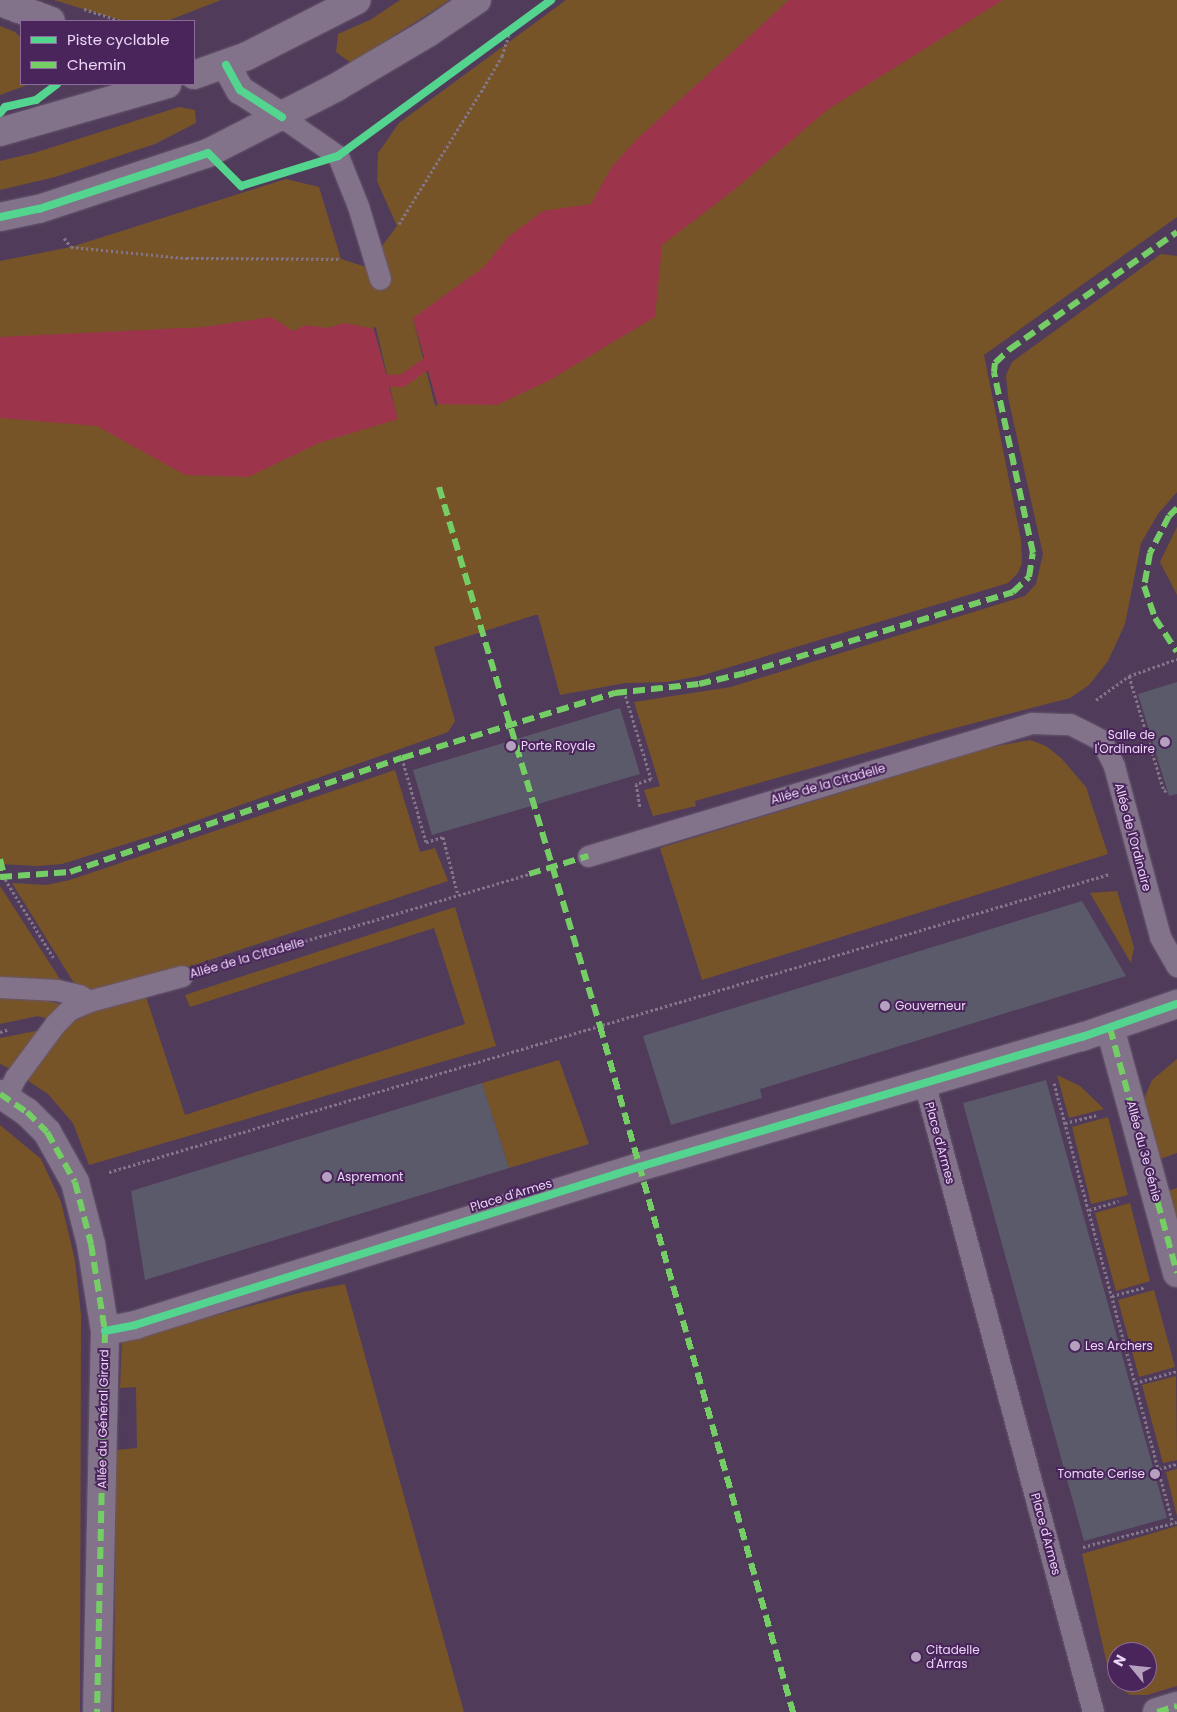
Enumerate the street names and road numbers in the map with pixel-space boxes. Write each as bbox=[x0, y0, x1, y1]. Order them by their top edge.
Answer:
street label: Allée de la Citadelle bbox=[769, 761, 887, 807]
street label: Allée de l'Ordinaire bbox=[1112, 781, 1154, 893]
street label: Allée de la Citadelle bbox=[188, 935, 306, 981]
street label: Allée du 3e Génie bbox=[1124, 1099, 1164, 1203]
street label: Place d'Armes bbox=[922, 1100, 958, 1186]
street label: Place d'Armes bbox=[468, 1176, 554, 1214]
street label: Allée du Général Girard bbox=[95, 1349, 111, 1489]
street label: Place d'Armes bbox=[1028, 1491, 1064, 1577]

